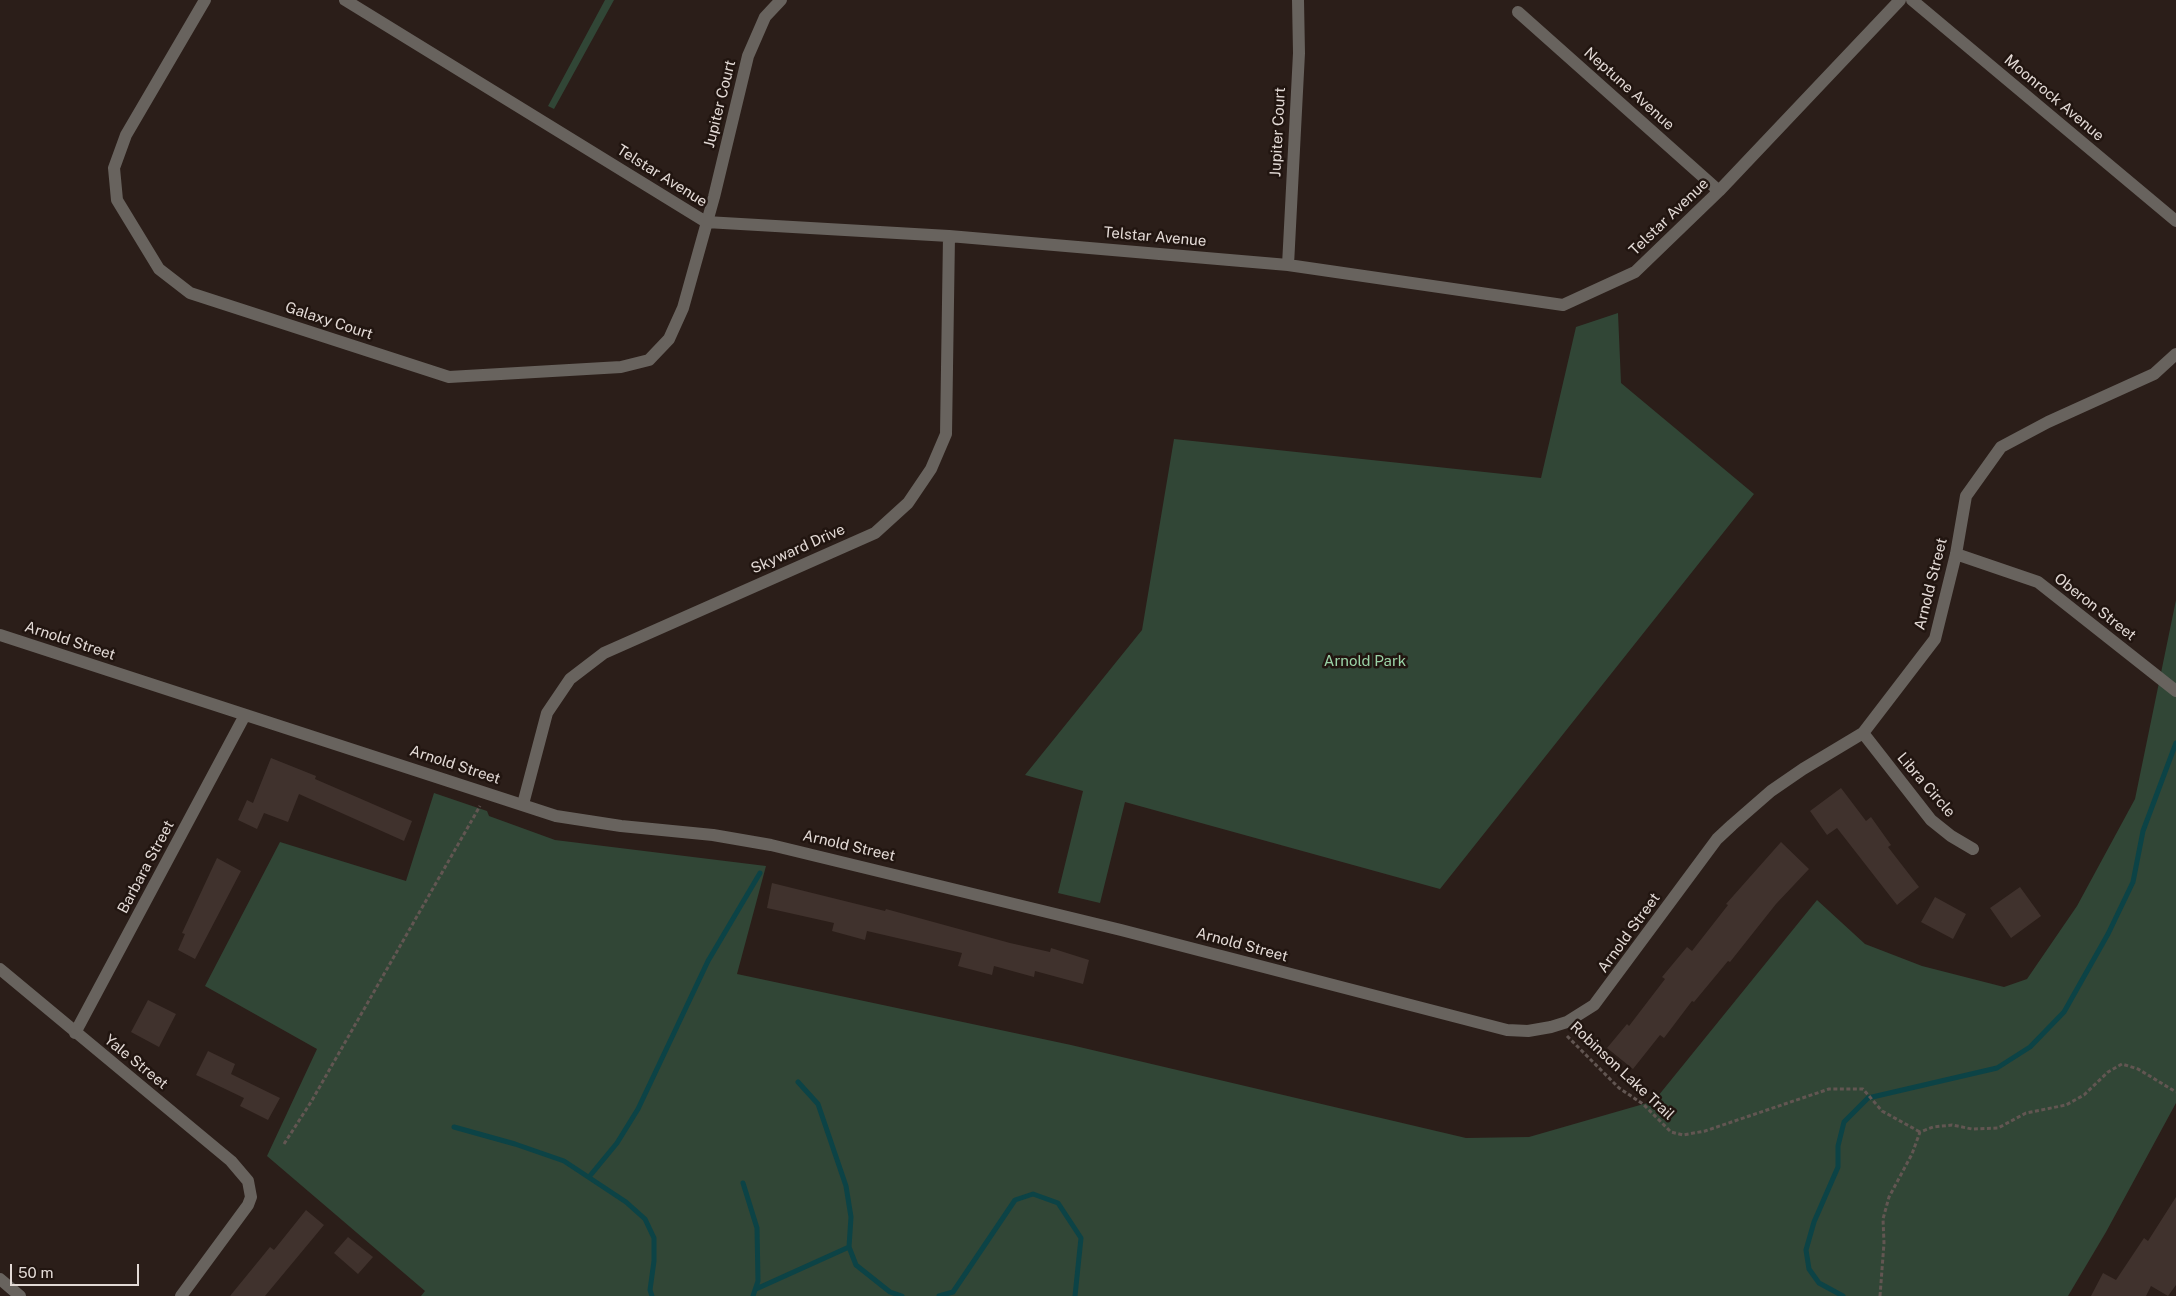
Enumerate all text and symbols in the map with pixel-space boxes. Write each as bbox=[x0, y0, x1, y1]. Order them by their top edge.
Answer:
street label: Neptune Avenue bbox=[1580, 44, 1678, 134]
street label: Moonrock Avenue bbox=[2000, 51, 2108, 145]
street label: Jupiter Court bbox=[700, 58, 740, 150]
street label: Jupiter Court bbox=[1267, 87, 1289, 177]
street label: Telstar Avenue bbox=[613, 141, 711, 211]
street label: Telstar Avenue bbox=[1626, 175, 1712, 259]
street label: Telstar Avenue bbox=[1103, 224, 1207, 250]
street label: Galaxy Court bbox=[283, 298, 375, 344]
street label: Skyward Drive bbox=[748, 520, 848, 578]
street label: Arnold Street bbox=[1911, 536, 1951, 632]
street label: Oberon Street bbox=[2051, 570, 2139, 644]
street label: Arnold Street bbox=[22, 618, 118, 664]
park label: Arnold Park bbox=[1324, 652, 1406, 670]
street label: Arnold Street bbox=[407, 742, 503, 788]
street label: Libra Circle bbox=[1893, 749, 1959, 821]
street label: Barbara Street bbox=[114, 817, 178, 917]
street label: Arnold Street bbox=[801, 827, 897, 865]
street label: Arnold Street bbox=[1594, 890, 1664, 976]
street label: Arnold Street bbox=[1194, 924, 1290, 966]
street label: Robinson Lake Trail bbox=[1566, 1018, 1678, 1124]
street label: Yale Street bbox=[101, 1031, 171, 1093]
scale bar bbox=[12, 1254, 141, 1286]
text: 50 m bbox=[18, 1264, 53, 1281]

